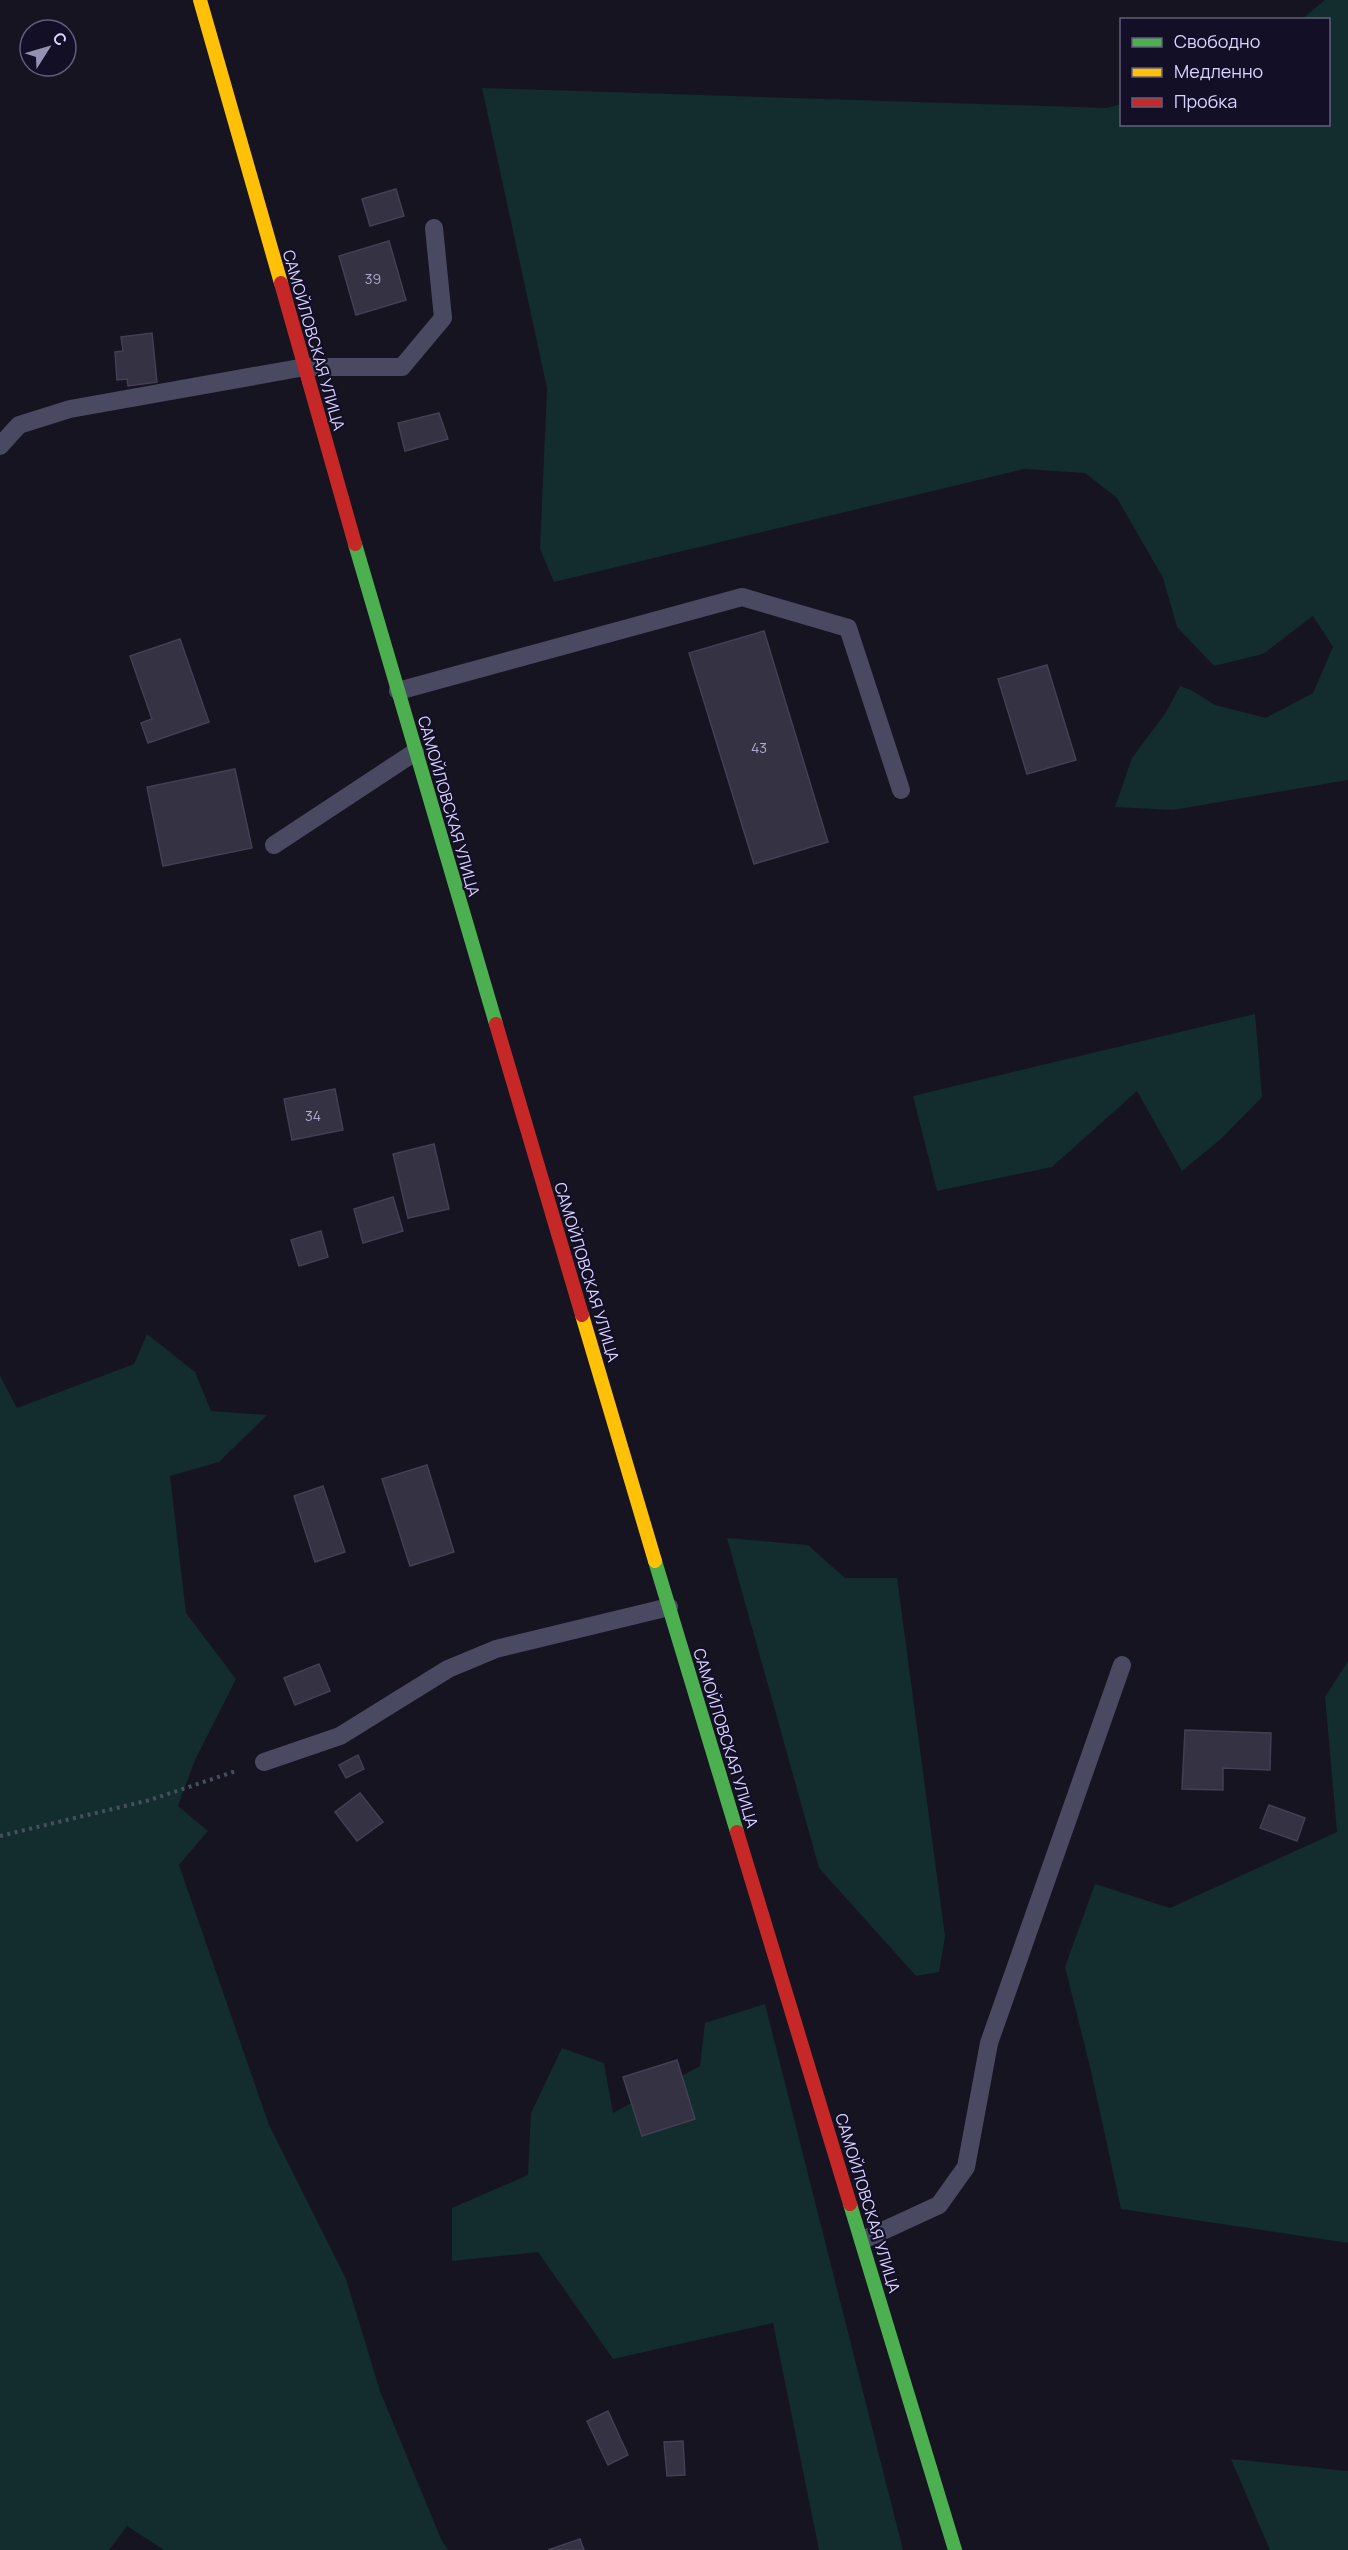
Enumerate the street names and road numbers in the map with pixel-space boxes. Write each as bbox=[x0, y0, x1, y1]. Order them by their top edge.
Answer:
street label: САМОЙЛОВСКАЯ УЛИЦА bbox=[278, 247, 350, 433]
street label: САМОЙЛОВСКАЯ УЛИЦА bbox=[413, 713, 485, 899]
street label: САМОЙЛОВСКАЯ УЛИЦА bbox=[549, 1179, 625, 1365]
street label: САМОЙЛОВСКАЯ УЛИЦА bbox=[688, 1645, 764, 1831]
street label: САМОЙЛОВСКАЯ УЛИЦА bbox=[830, 2110, 906, 2296]

